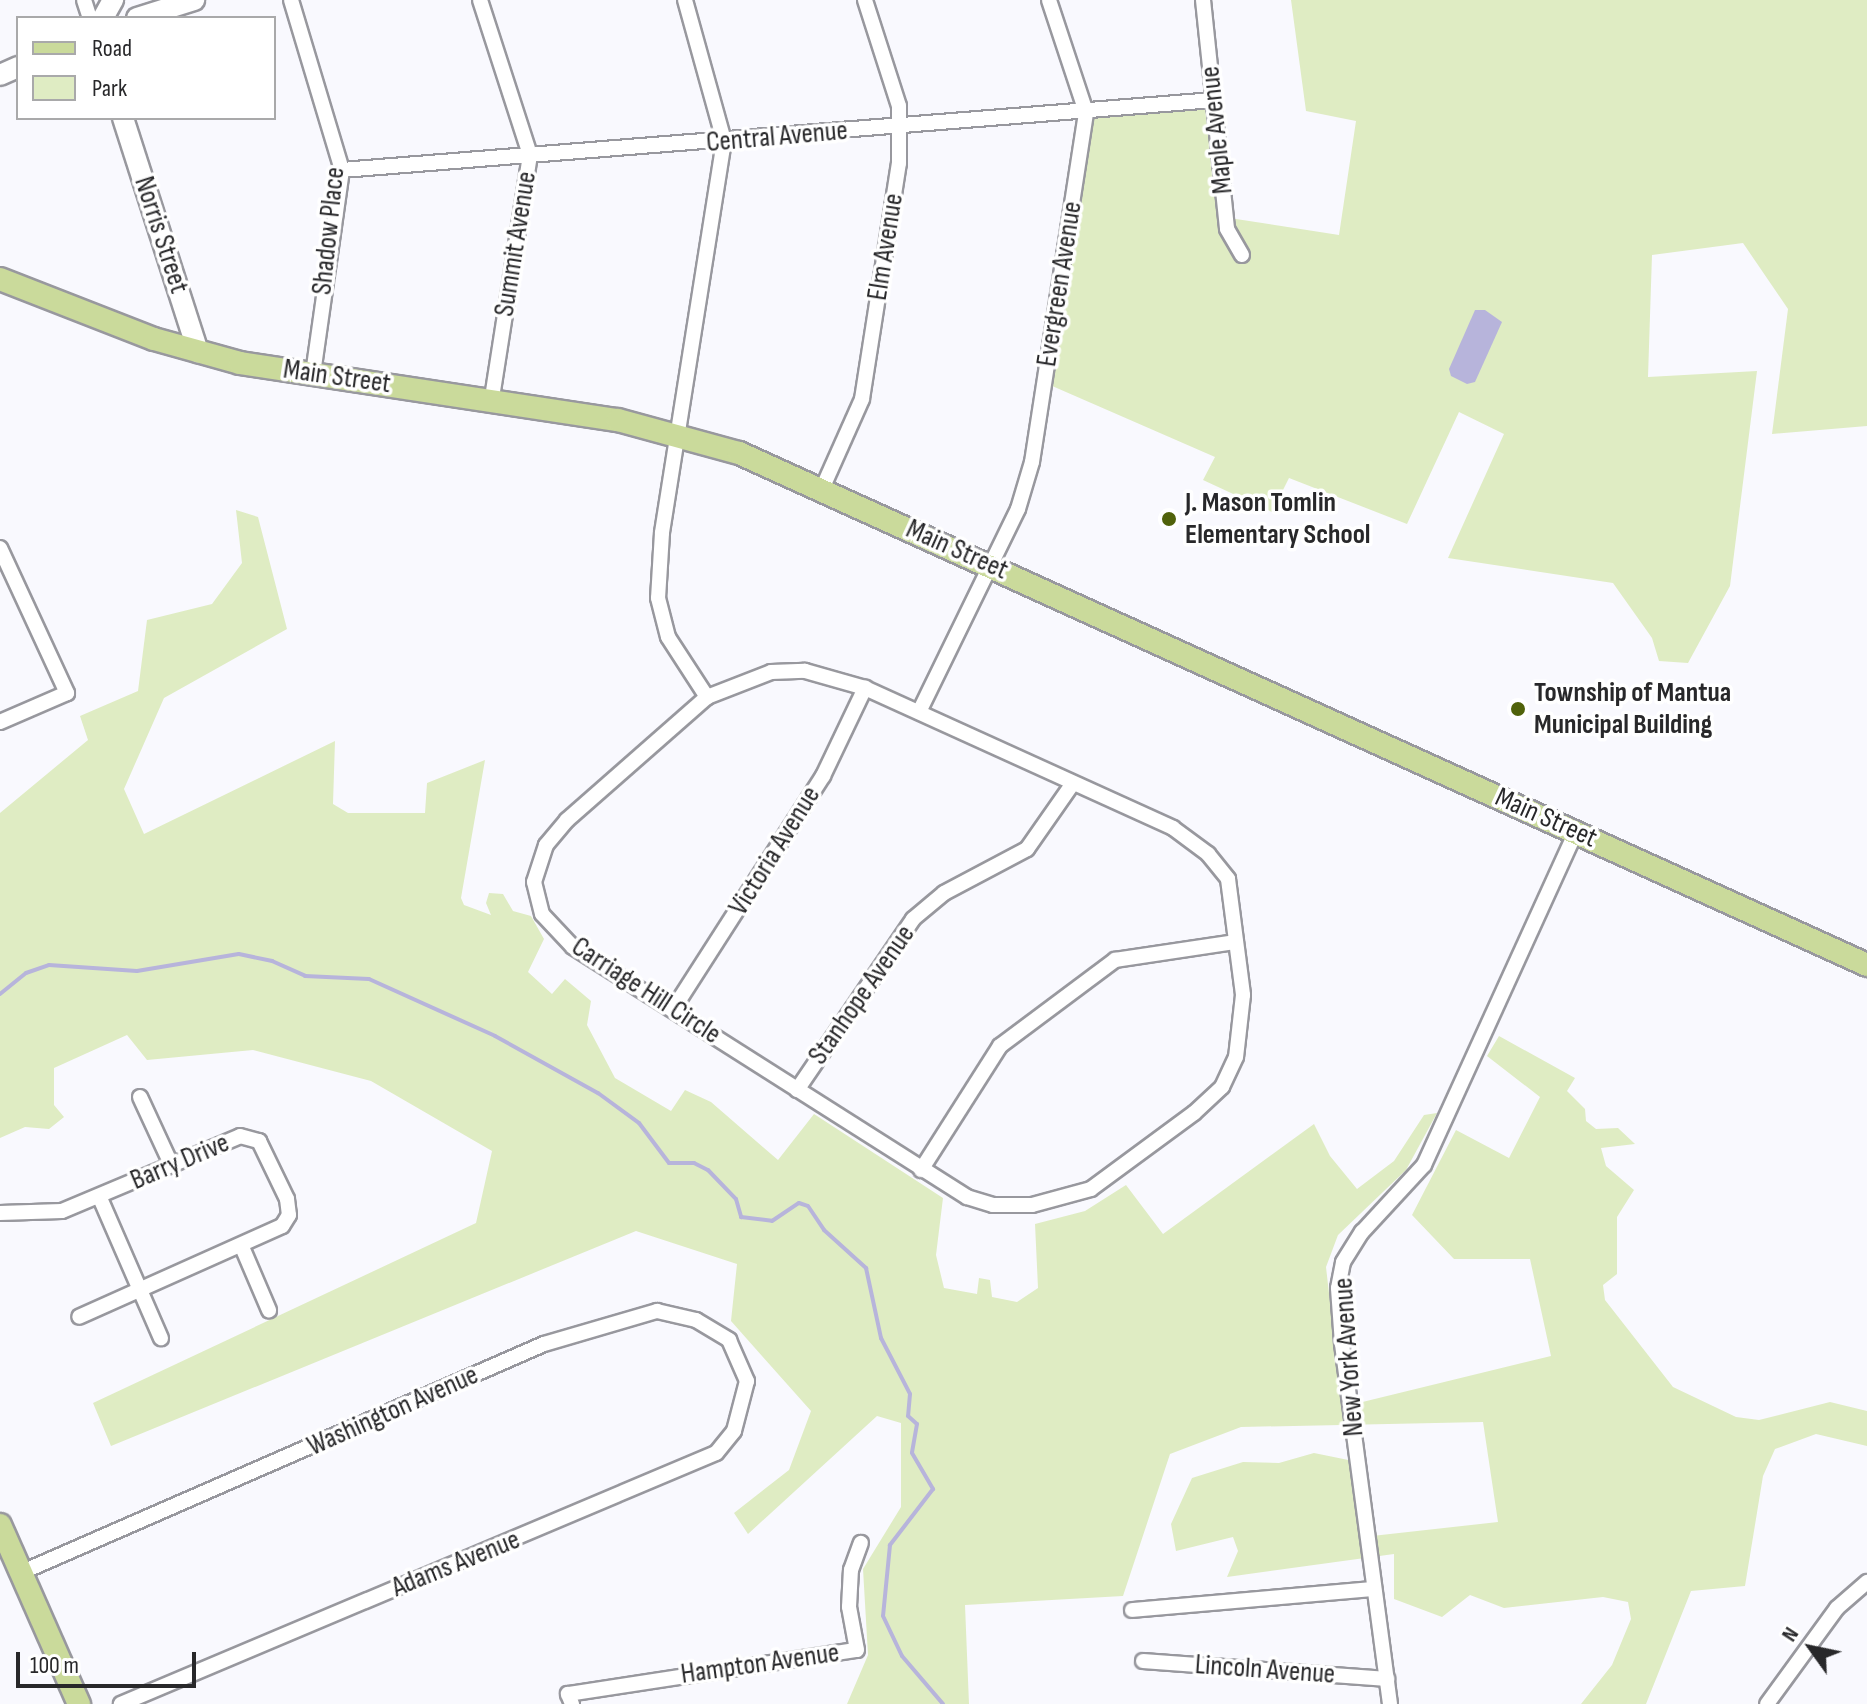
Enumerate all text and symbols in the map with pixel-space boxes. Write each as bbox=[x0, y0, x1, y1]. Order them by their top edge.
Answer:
legend bbox=[16, 16, 276, 120]
text: Road bbox=[92, 34, 132, 63]
street label: Maple Avenue bbox=[1194, 64, 1240, 196]
text: Park bbox=[92, 74, 127, 103]
street label: Central Avenue bbox=[705, 114, 849, 160]
street label: Shadow Place bbox=[306, 165, 352, 297]
street label: Summit Avenue bbox=[488, 169, 544, 319]
street label: Norris Street bbox=[126, 172, 196, 298]
street label: Elm Avenue bbox=[861, 191, 911, 303]
street label: Evergreen Avenue bbox=[1030, 199, 1090, 369]
street label: Main Street bbox=[281, 353, 393, 401]
place label: J. Mason Tomlin Elementary School bbox=[1185, 486, 1371, 552]
marker: J. Mason Tomlin Elementary School bbox=[1160, 510, 1178, 528]
street label: Main Street bbox=[901, 513, 1013, 587]
place label: Township of Mantua Municipal Building bbox=[1534, 676, 1731, 742]
marker: Township of Mantua Municipal Building bbox=[1509, 700, 1527, 718]
street label: Victoria Avenue bbox=[722, 780, 828, 922]
street label: Main Street bbox=[1490, 781, 1602, 855]
street label: Stanhope Avenue bbox=[802, 919, 922, 1071]
street label: Carriage Hill Circle bbox=[565, 930, 727, 1052]
street label: Barry Drive bbox=[126, 1126, 234, 1198]
street label: New York Avenue bbox=[1327, 1276, 1371, 1438]
street label: Washington Avenue bbox=[302, 1358, 484, 1464]
street label: Adams Avenue bbox=[387, 1523, 525, 1605]
north arrow bbox=[1771, 1608, 1851, 1688]
text: N bbox=[1776, 1622, 1805, 1647]
scale bar bbox=[20, 1636, 200, 1686]
street label: Hampton Avenue bbox=[679, 1636, 841, 1692]
street label: Lincoln Avenue bbox=[1194, 1648, 1336, 1692]
text: 100 m bbox=[30, 1651, 79, 1680]

